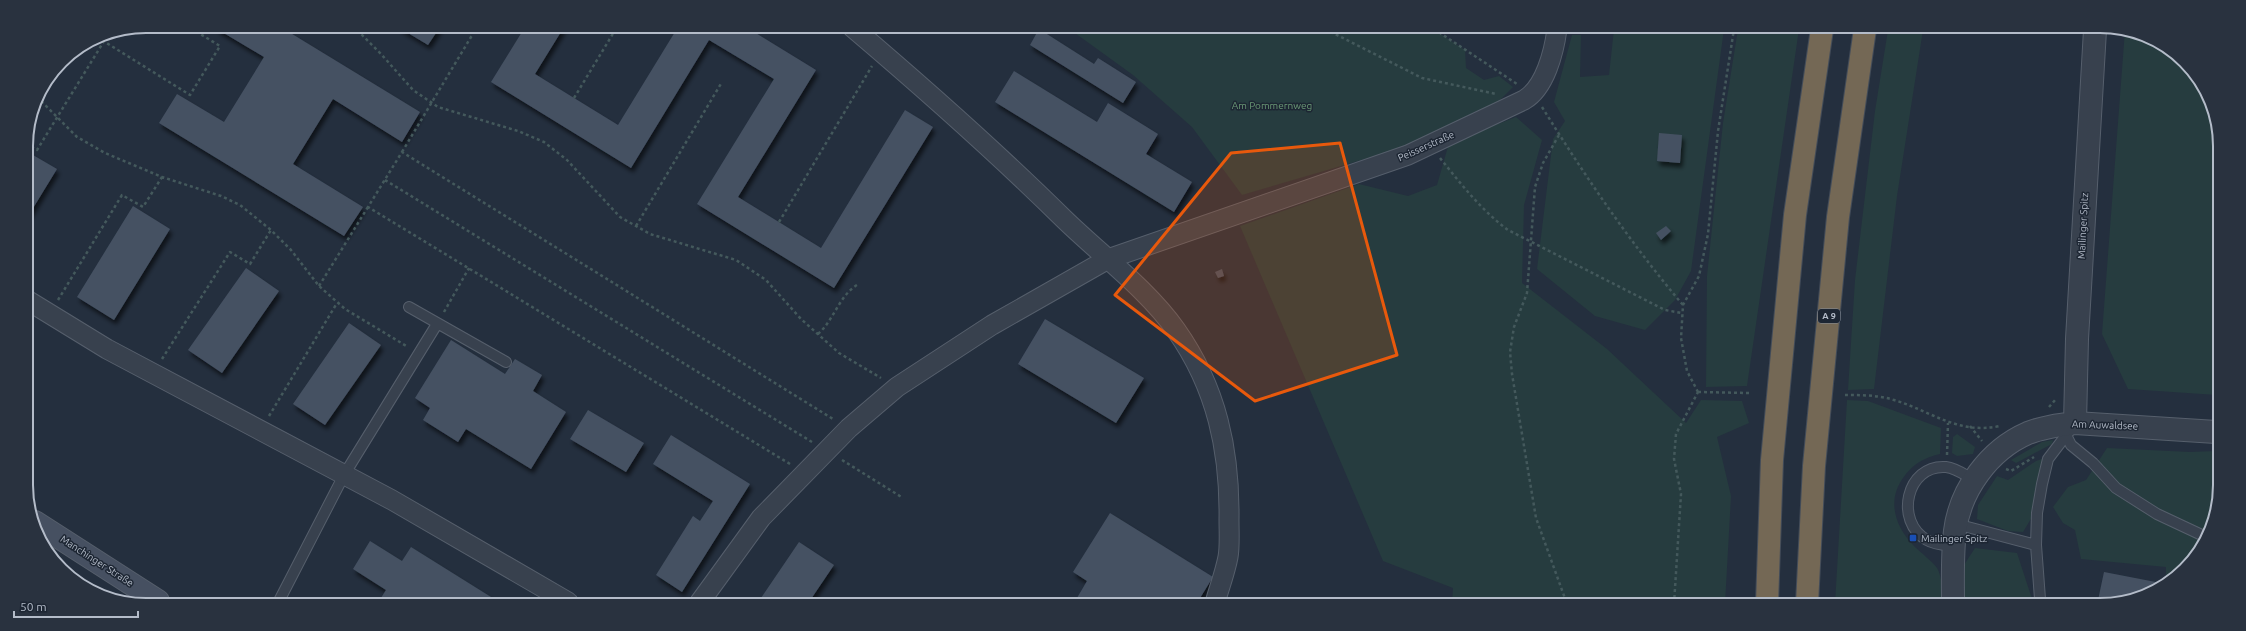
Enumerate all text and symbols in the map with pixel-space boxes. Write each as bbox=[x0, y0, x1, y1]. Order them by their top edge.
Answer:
park label: Am Pommernweg bbox=[1232, 100, 1312, 111]
street label: Peisserstraße bbox=[1396, 129, 1456, 163]
street label: Mailinger Spitz bbox=[2076, 192, 2090, 259]
road number: A 9 bbox=[1818, 309, 1840, 323]
street label: Am Auwaldsee bbox=[2072, 418, 2138, 432]
street label: Manchinger Straße bbox=[58, 533, 136, 589]
marker: Mailinger Spitz bbox=[1908, 533, 1918, 543]
place label: Mailinger Spitz bbox=[1921, 533, 1988, 544]
scale bar bbox=[14, 593, 138, 619]
text: 50 m bbox=[20, 600, 47, 613]

